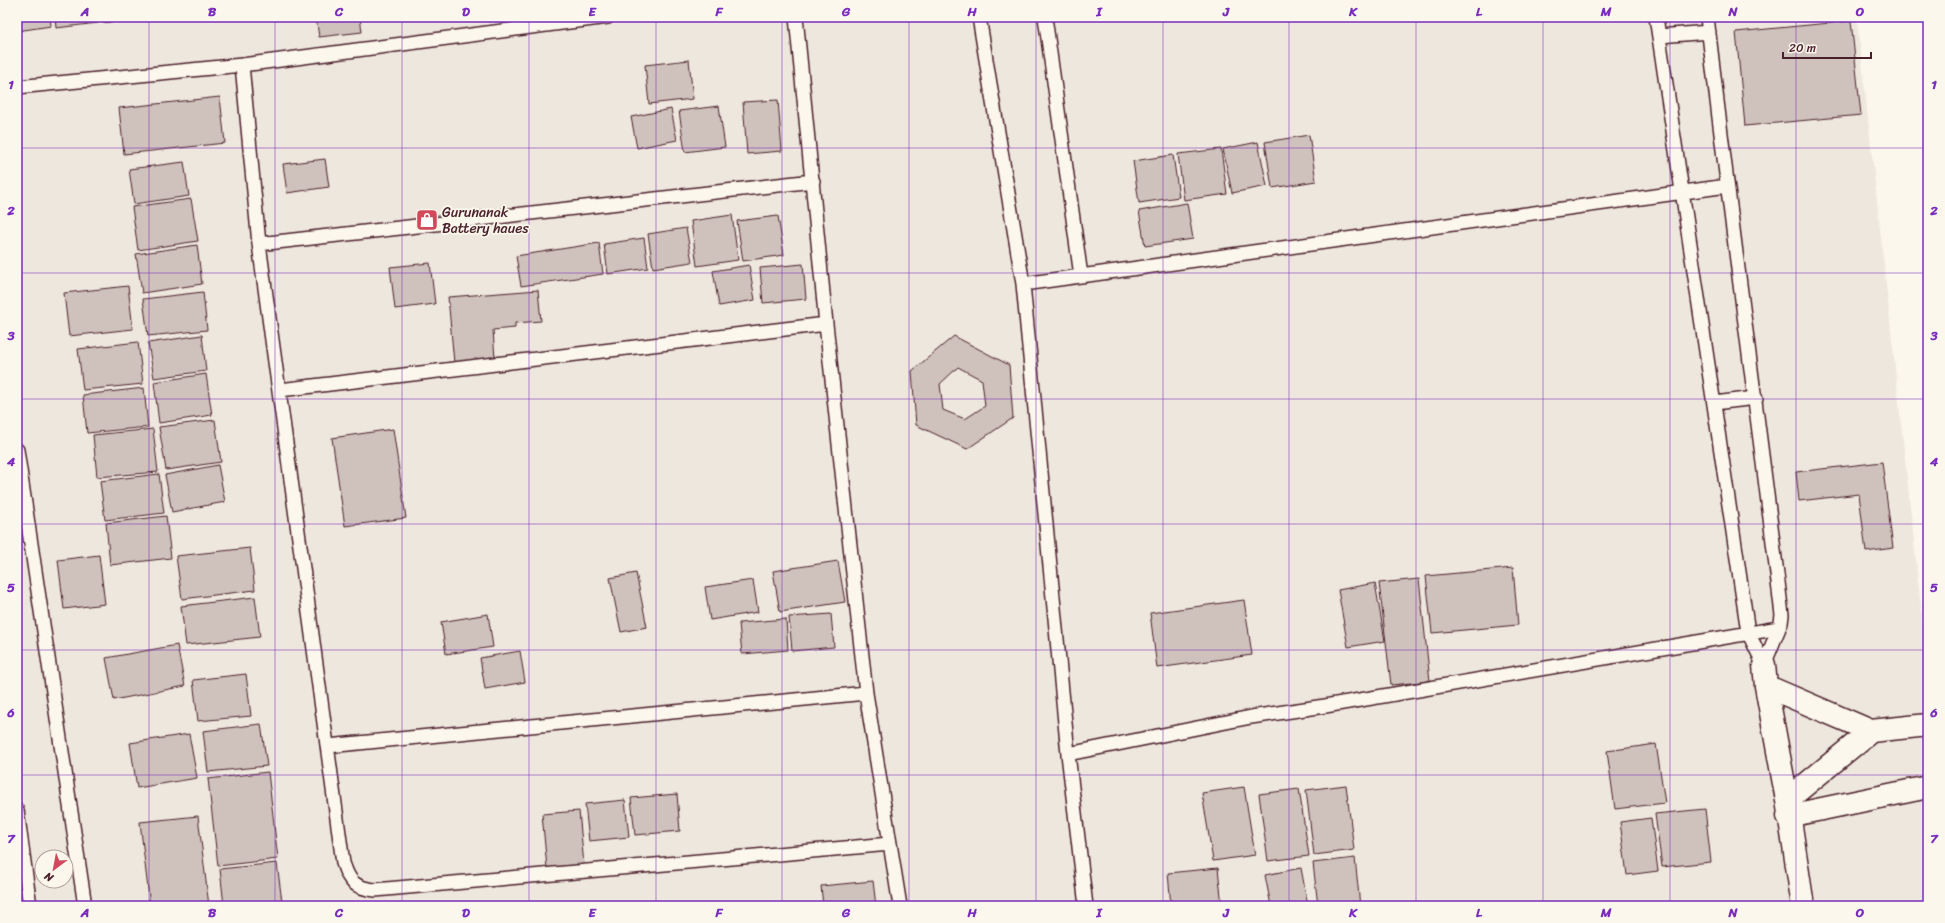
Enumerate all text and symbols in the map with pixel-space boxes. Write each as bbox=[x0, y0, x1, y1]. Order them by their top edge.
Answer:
text: A bbox=[80, 0, 89, 23]
text: B bbox=[208, 0, 217, 23]
text: C bbox=[334, 0, 344, 23]
text: D bbox=[462, 0, 470, 23]
text: E bbox=[588, 0, 597, 23]
text: F bbox=[714, 0, 723, 23]
text: G bbox=[841, 0, 851, 23]
text: H bbox=[966, 0, 977, 23]
text: I bbox=[1095, 0, 1103, 23]
text: J bbox=[1222, 0, 1230, 23]
text: K bbox=[1348, 0, 1358, 23]
text: L bbox=[1476, 0, 1483, 23]
text: M bbox=[1600, 0, 1612, 23]
text: N bbox=[1727, 0, 1738, 23]
text: O bbox=[1855, 0, 1865, 23]
scale bar bbox=[1783, 34, 1871, 60]
text: 20 m bbox=[1789, 37, 1816, 59]
text: 1 bbox=[8, 73, 14, 96]
text: 1 bbox=[1931, 73, 1937, 96]
text: 2 bbox=[6, 199, 15, 222]
text: 2 bbox=[1929, 199, 1938, 222]
place label: Gurunanak Battery haues bbox=[442, 200, 529, 241]
shop icon: Gurunanak Battery haues bbox=[414, 207, 440, 233]
text: 3 bbox=[6, 324, 15, 347]
text: 3 bbox=[1929, 324, 1938, 347]
text: 4 bbox=[6, 450, 16, 473]
text: 4 bbox=[1929, 450, 1939, 473]
text: 5 bbox=[7, 576, 15, 599]
text: 5 bbox=[1930, 576, 1938, 599]
text: 6 bbox=[6, 701, 15, 724]
text: 6 bbox=[1929, 701, 1938, 724]
text: 7 bbox=[7, 827, 16, 850]
text: 7 bbox=[1930, 827, 1939, 850]
north arrow bbox=[34, 849, 74, 889]
text: N bbox=[40, 867, 58, 888]
text: A bbox=[80, 901, 89, 923]
text: B bbox=[208, 901, 217, 923]
text: C bbox=[334, 901, 344, 923]
text: D bbox=[462, 901, 470, 923]
text: E bbox=[588, 901, 597, 923]
text: F bbox=[714, 901, 723, 923]
text: G bbox=[841, 901, 851, 923]
text: H bbox=[966, 901, 977, 923]
text: I bbox=[1095, 901, 1103, 923]
text: J bbox=[1222, 901, 1230, 923]
text: K bbox=[1348, 901, 1358, 923]
text: L bbox=[1476, 901, 1483, 923]
text: M bbox=[1600, 901, 1612, 923]
text: N bbox=[1727, 901, 1738, 923]
text: O bbox=[1855, 901, 1865, 923]

